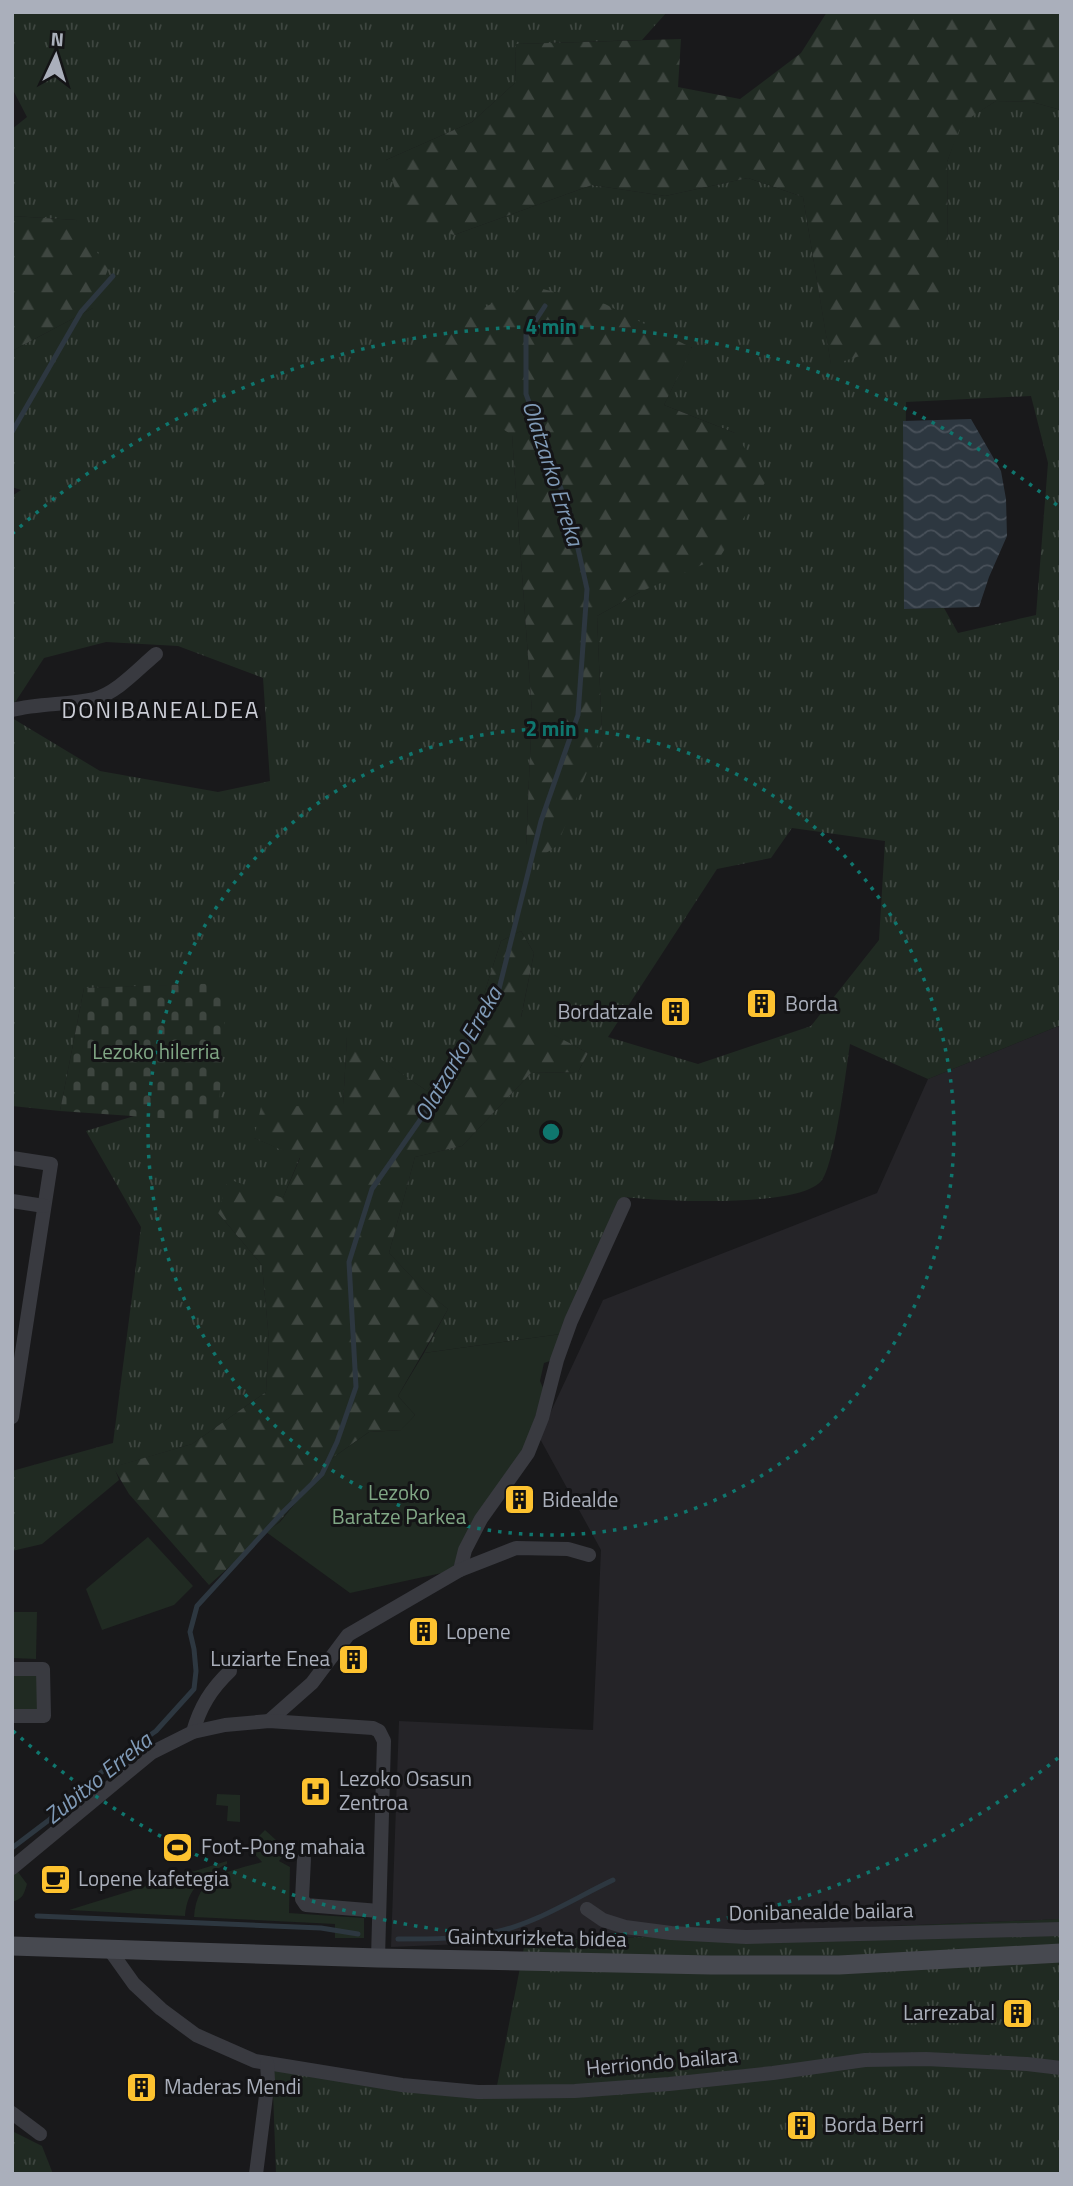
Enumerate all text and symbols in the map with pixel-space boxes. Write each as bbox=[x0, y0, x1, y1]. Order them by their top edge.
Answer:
north arrow bbox=[21, 21, 91, 91]
text: N bbox=[50, 24, 65, 53]
text: 4 min bbox=[525, 310, 577, 342]
water label: Olatzarko Erreka bbox=[514, 396, 594, 551]
district label: DONIBANEALDEA bbox=[61, 692, 261, 727]
text: 2 min bbox=[525, 712, 577, 744]
water label: Olatzarko Erreka bbox=[405, 978, 511, 1128]
building icon: Borda bbox=[745, 987, 779, 1021]
place label: Borda bbox=[785, 987, 838, 1019]
place label: Bordatzale bbox=[557, 995, 653, 1027]
building icon: Bordatzale bbox=[659, 995, 693, 1029]
park label: Lezoko hilerria bbox=[92, 1035, 220, 1067]
centre of rings bbox=[539, 1120, 563, 1144]
park label: Lezoko Baratze Parkea bbox=[332, 1476, 467, 1532]
building icon: Bidealde bbox=[502, 1483, 536, 1517]
place label: Bidealde bbox=[542, 1483, 618, 1515]
building icon: Lopene bbox=[406, 1615, 440, 1649]
place label: Lopene bbox=[446, 1615, 511, 1647]
place label: Luziarte Enea bbox=[210, 1642, 330, 1674]
building icon: Luziarte Enea bbox=[336, 1642, 370, 1676]
water label: Zubitxo Erreka bbox=[36, 1722, 160, 1832]
place label: Lezoko Osasun Zentroa bbox=[339, 1762, 472, 1818]
hospital icon: Lezoko Osasun Zentroa bbox=[299, 1774, 333, 1808]
sports icon: Foot-Pong mahaia bbox=[161, 1830, 195, 1864]
place label: Foot-Pong mahaia bbox=[201, 1830, 365, 1862]
cafe icon: Lopene kafetegia bbox=[38, 1862, 72, 1896]
place label: Lopene kafetegia bbox=[78, 1862, 229, 1894]
street label: Donibanealde bailara bbox=[728, 1893, 914, 1929]
street label: Gaintxurizketa bidea bbox=[447, 1919, 627, 1955]
place label: Larrezabal bbox=[903, 1996, 995, 2028]
building icon: Larrezabal bbox=[1001, 1996, 1035, 2030]
street label: Herriondo bailara bbox=[585, 2038, 740, 2084]
building icon: Maderas Mendi bbox=[124, 2070, 158, 2104]
place label: Maderas Mendi bbox=[164, 2070, 301, 2102]
building icon: Borda Berri bbox=[784, 2108, 818, 2142]
place label: Borda Berri bbox=[824, 2108, 924, 2140]

